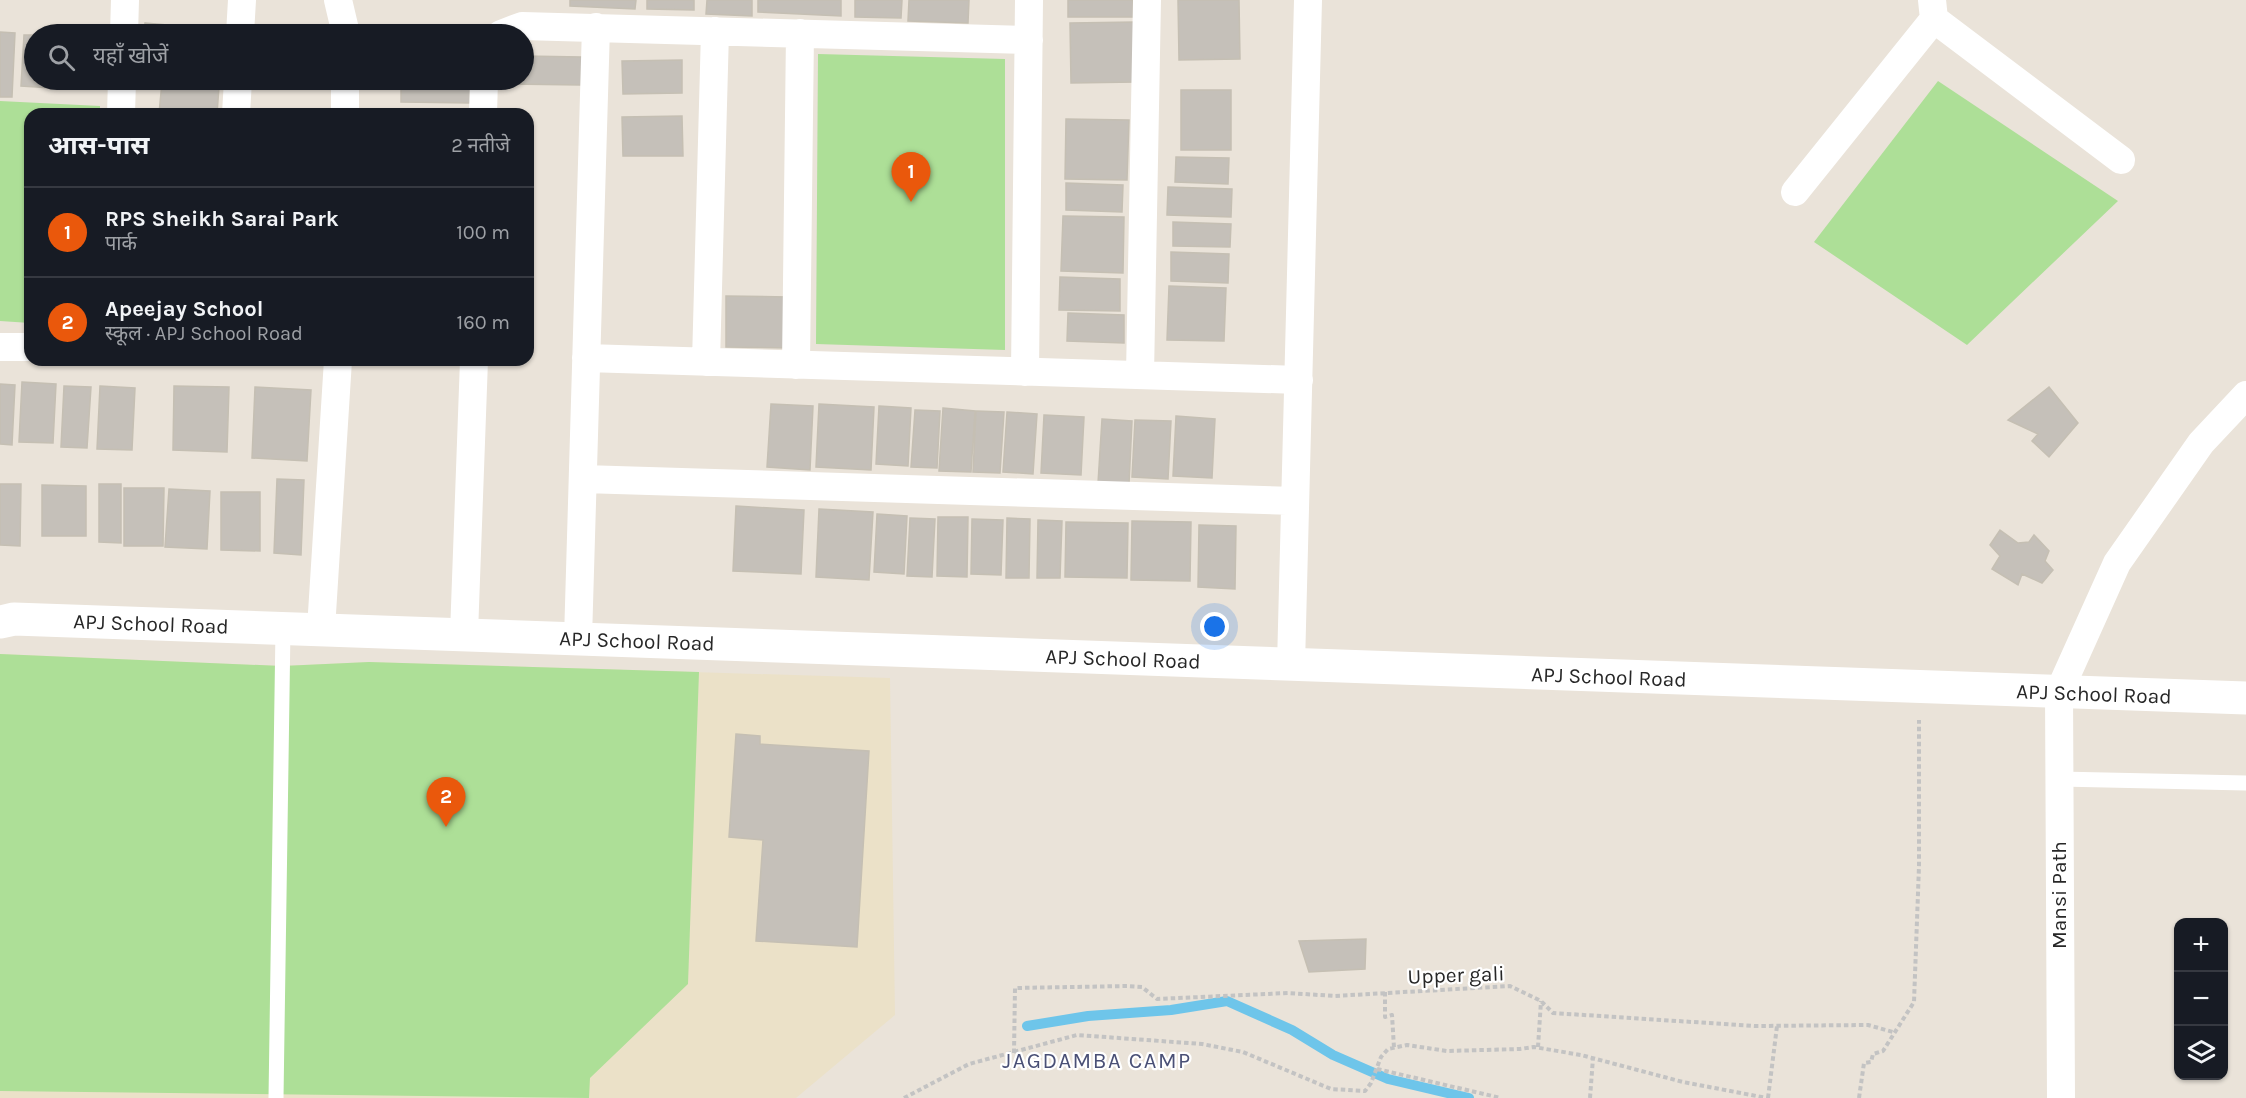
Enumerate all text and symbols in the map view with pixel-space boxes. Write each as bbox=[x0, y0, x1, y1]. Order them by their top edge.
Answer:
search box bbox=[24, 24, 534, 90]
icon: search bbox=[45, 41, 78, 74]
text: यहाँ खोजें bbox=[93, 43, 168, 69]
text: आस-पास bbox=[48, 130, 150, 161]
text: 2 नतीजे bbox=[451, 134, 510, 157]
pin: 1 bbox=[892, 152, 930, 202]
text: RPS Sheikh Sarai Park bbox=[105, 206, 339, 232]
text: 1 bbox=[64, 221, 71, 244]
text: 100 m bbox=[456, 221, 510, 244]
text: पार्क bbox=[105, 232, 137, 255]
text: Apeejay School bbox=[105, 296, 263, 322]
text: 2 bbox=[61, 311, 74, 334]
text: 160 m bbox=[457, 311, 510, 334]
text: स्कूल · APJ School Road bbox=[105, 322, 303, 345]
street label: APJ School Road bbox=[73, 609, 229, 639]
your location bbox=[1200, 612, 1229, 641]
street label: APJ School Road bbox=[559, 626, 715, 656]
street label: APJ School Road bbox=[1045, 644, 1201, 674]
street label: APJ School Road bbox=[1531, 662, 1687, 692]
street label: APJ School Road bbox=[2016, 679, 2172, 709]
pin: 2 bbox=[426, 778, 466, 827]
street label: Mansi Path bbox=[2047, 841, 2071, 949]
map controls bbox=[2174, 918, 2228, 1080]
button: + bbox=[2174, 918, 2228, 972]
street label: Upper gali bbox=[1407, 961, 1505, 989]
button: − bbox=[2174, 972, 2228, 1026]
button: layers bbox=[2174, 1026, 2228, 1080]
district label: JAGDAMBA CAMP bbox=[1002, 1048, 1192, 1074]

